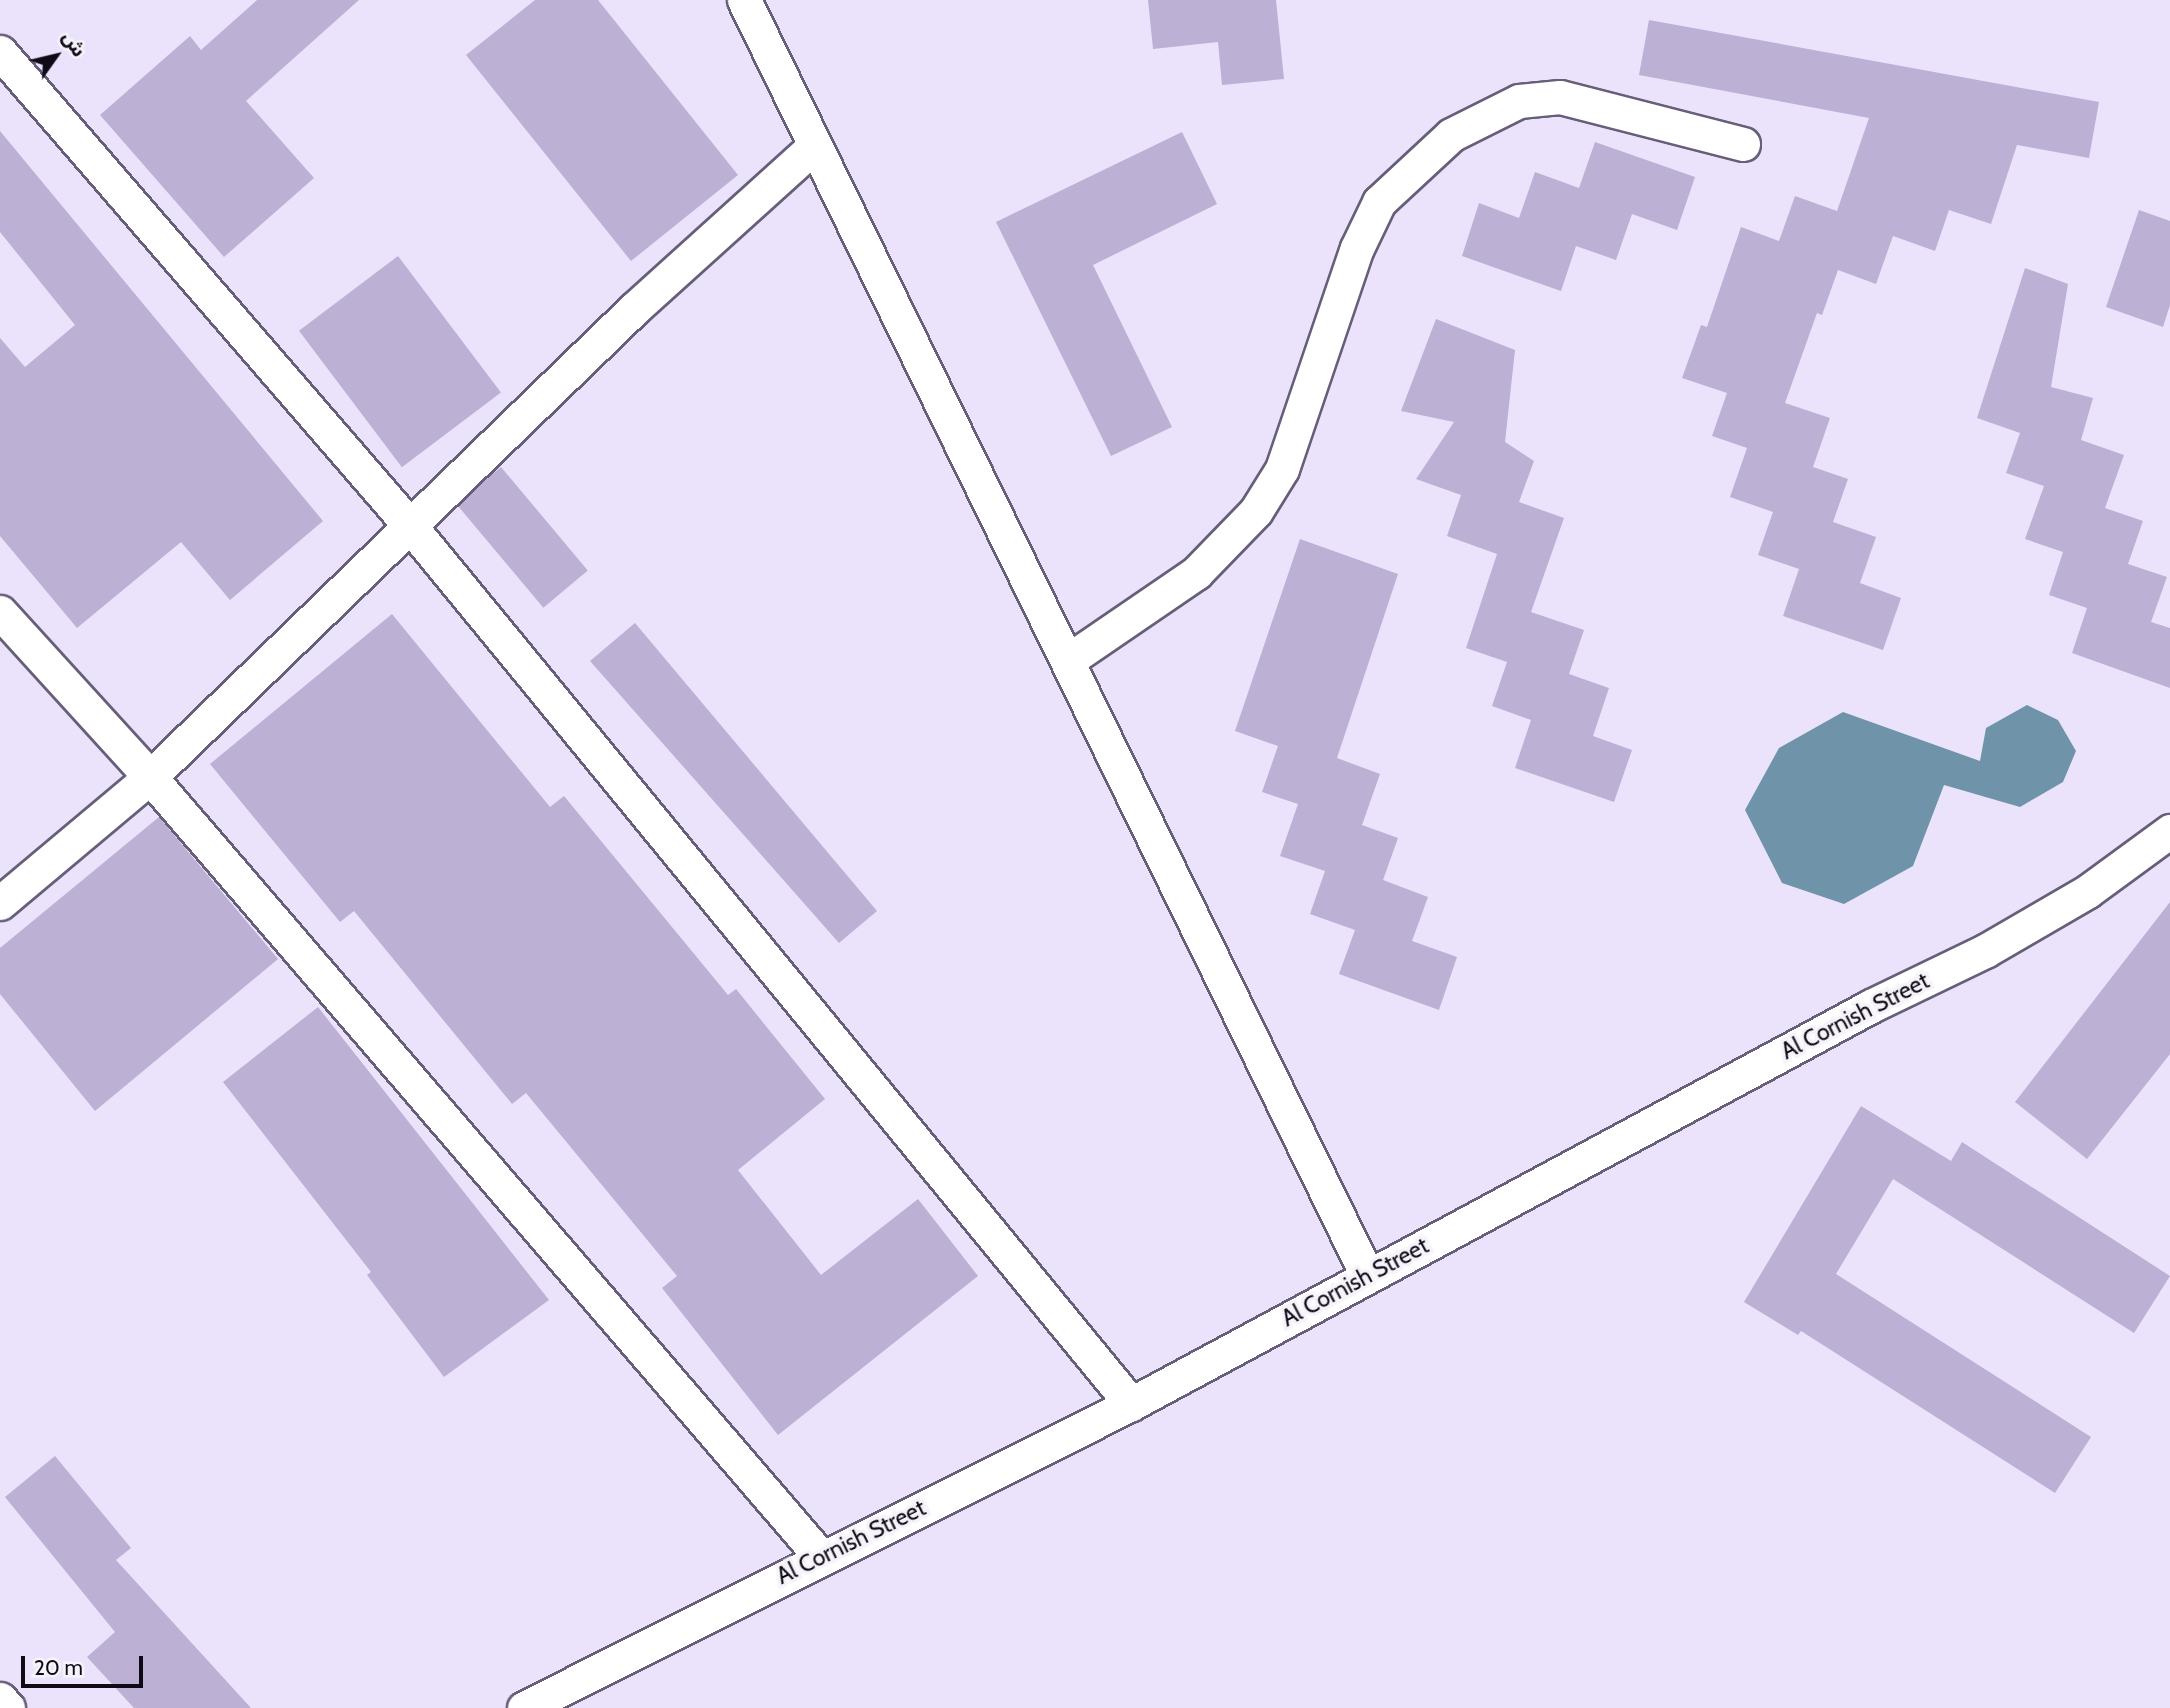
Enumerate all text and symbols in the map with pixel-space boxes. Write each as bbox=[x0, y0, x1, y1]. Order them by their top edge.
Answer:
north arrow bbox=[21, 21, 91, 91]
text: ش bbox=[57, 27, 91, 61]
street label: Al Cornish Street bbox=[1776, 967, 1934, 1065]
street label: Al Cornish Street bbox=[1277, 1232, 1433, 1332]
street label: Al Cornish Street bbox=[772, 1494, 930, 1590]
scale bar bbox=[24, 1642, 147, 1686]
text: 20 m bbox=[34, 1655, 83, 1680]

